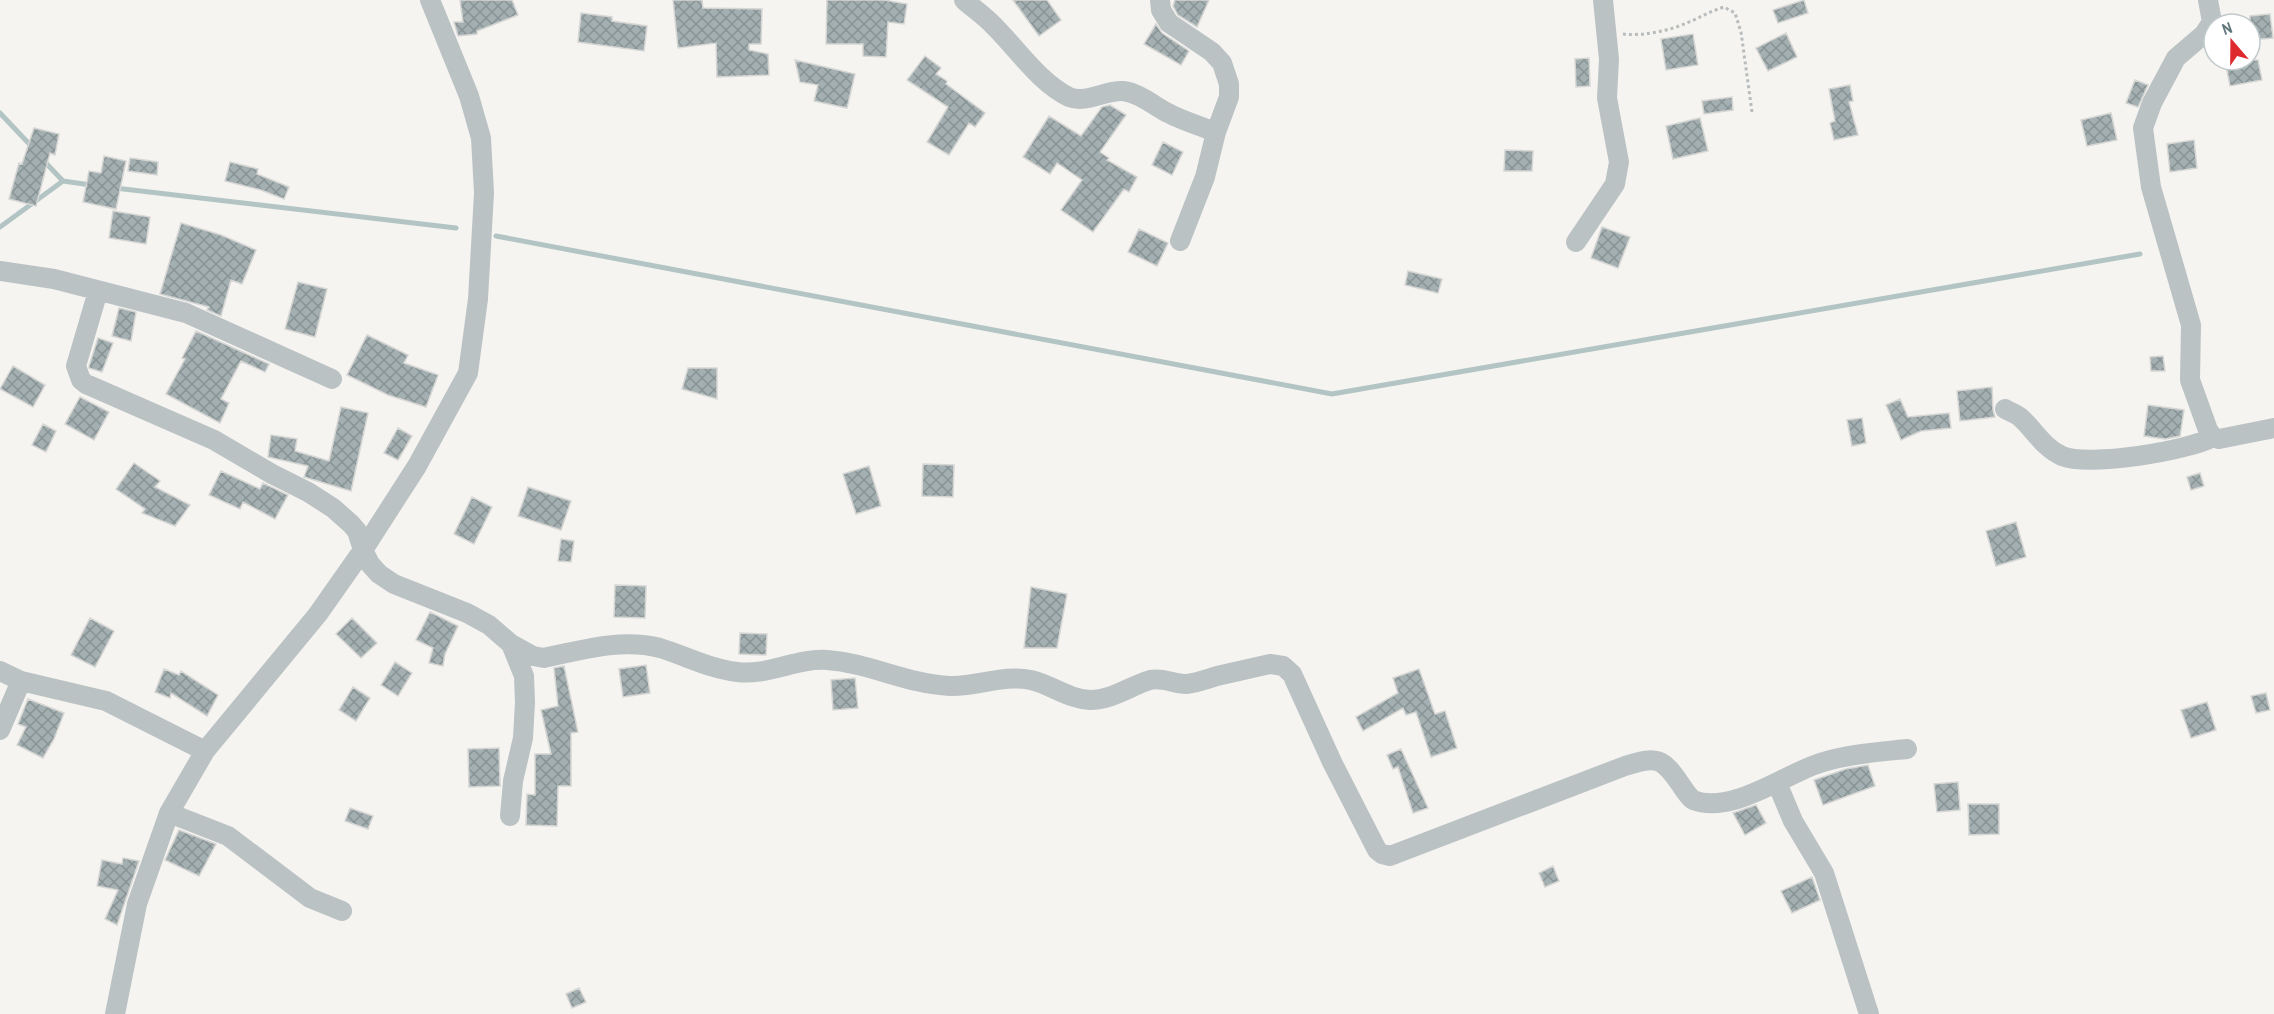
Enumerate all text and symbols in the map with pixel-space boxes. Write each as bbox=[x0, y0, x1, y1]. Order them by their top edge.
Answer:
north arrow bbox=[2202, 12, 2262, 72]
text: N bbox=[2219, 16, 2235, 40]

